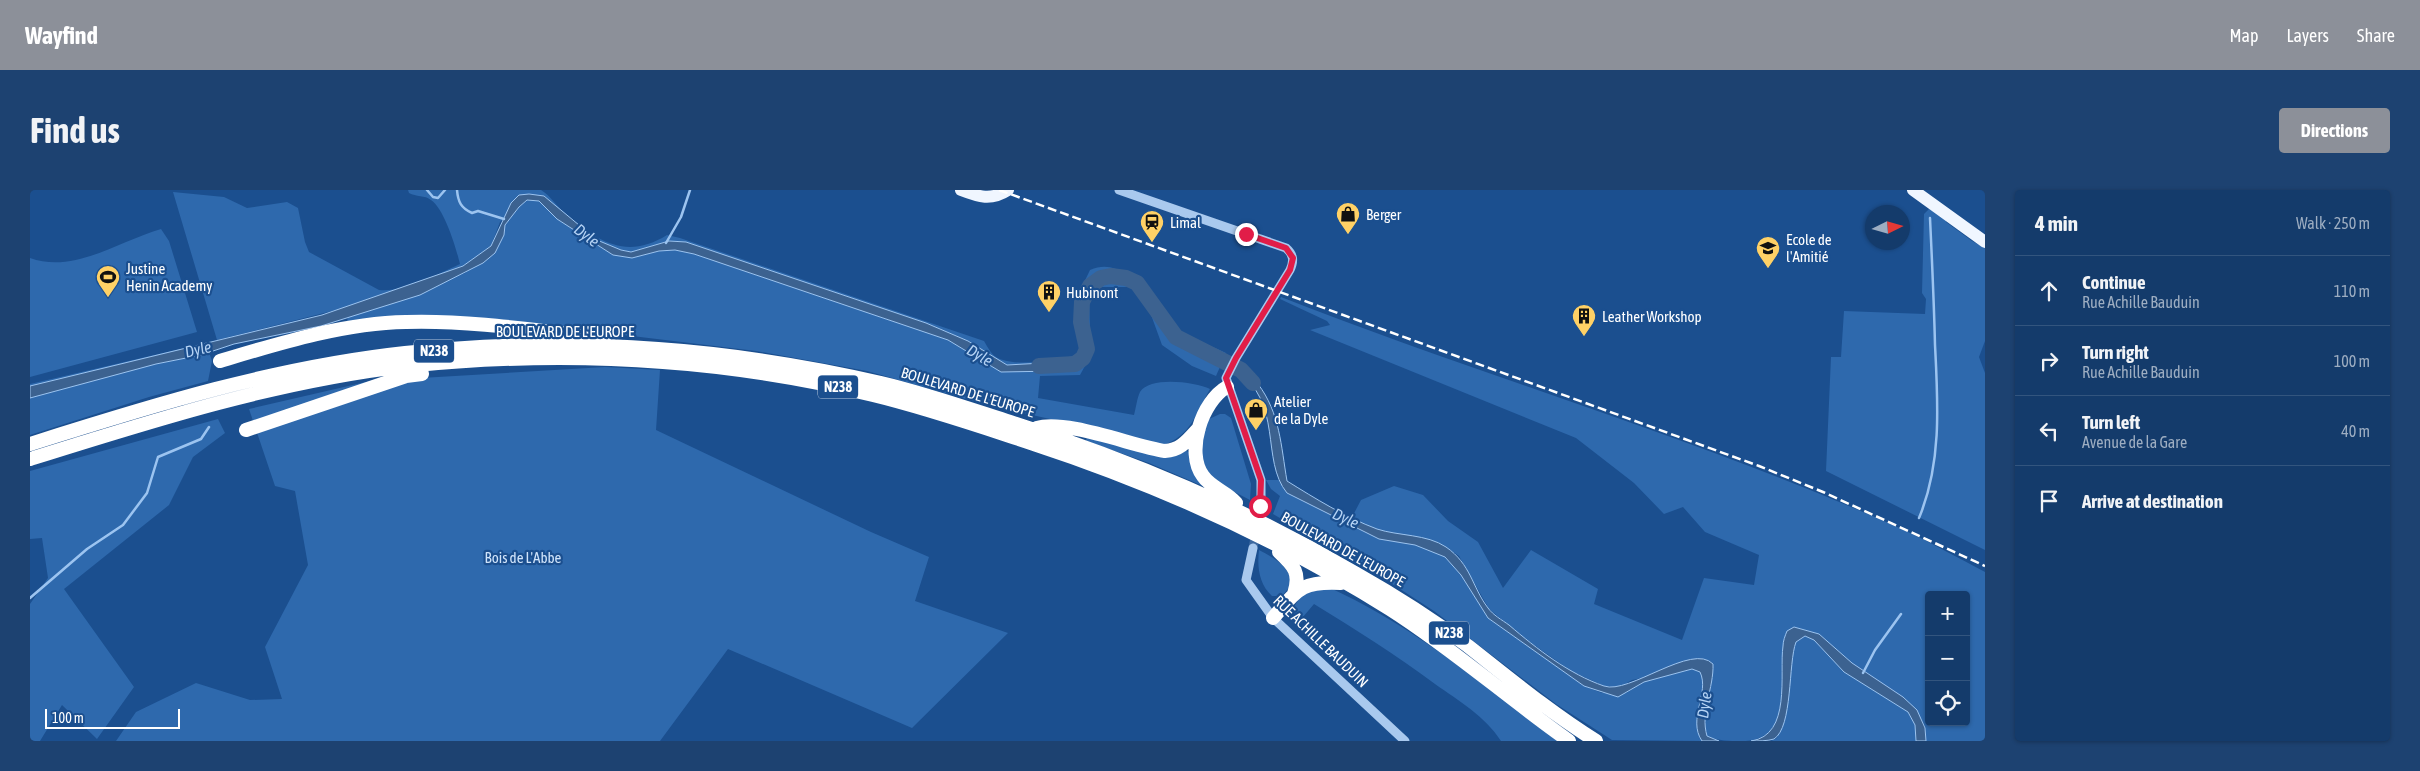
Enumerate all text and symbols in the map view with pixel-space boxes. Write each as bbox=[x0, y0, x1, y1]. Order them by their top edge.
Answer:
text: Wayfind bbox=[25, 22, 98, 49]
text: Map bbox=[2229, 25, 2258, 46]
text: Layers bbox=[2286, 25, 2329, 46]
text: Share bbox=[2357, 25, 2395, 46]
button: Directions bbox=[2279, 108, 2390, 153]
text: Find us bbox=[30, 110, 120, 150]
shop icon: Berger bbox=[1335, 201, 1361, 235]
north arrow bbox=[1865, 205, 1910, 250]
place label: Berger bbox=[1366, 206, 1402, 223]
station icon: Limal bbox=[1139, 209, 1165, 243]
text: 4 min bbox=[2035, 211, 2078, 235]
place label: Limal bbox=[1170, 214, 1201, 231]
text: Walk · 250 m bbox=[2296, 214, 2370, 232]
water label: Dyle bbox=[570, 220, 603, 251]
route end bbox=[1235, 223, 1258, 246]
place label: Ecole de l'Amitié bbox=[1786, 231, 1832, 265]
school or university icon: Ecole de l'Amitié bbox=[1755, 235, 1781, 269]
place label: Justine Henin Academy bbox=[126, 260, 212, 294]
sports icon: Justine Henin Academy bbox=[95, 264, 121, 298]
text: Continue bbox=[2082, 271, 2146, 293]
icon: ahead bbox=[2035, 277, 2063, 305]
building icon: Hubinont bbox=[1036, 279, 1062, 313]
text: 110 m bbox=[2334, 282, 2370, 300]
place label: Hubinont bbox=[1066, 284, 1118, 301]
text: Rue Achille Bauduin bbox=[2082, 293, 2200, 311]
building icon: Leather Workshop bbox=[1571, 303, 1597, 337]
place label: Leather Workshop bbox=[1602, 308, 1702, 325]
street label: BOULEVARD DE L'EUROPE bbox=[496, 323, 635, 340]
water label: Dyle bbox=[183, 337, 213, 362]
road number: N238 bbox=[414, 340, 454, 362]
water label: Dyle bbox=[963, 340, 996, 370]
text: Turn right bbox=[2082, 341, 2149, 363]
icon: right bbox=[2035, 347, 2063, 375]
text: 100 m bbox=[2334, 352, 2370, 370]
text: Rue Achille Bauduin bbox=[2082, 363, 2200, 381]
street label: BOULEVARD DE L'EUROPE bbox=[899, 364, 1037, 421]
road number: N238 bbox=[818, 376, 858, 398]
place label: Atelier de la Dyle bbox=[1274, 393, 1328, 427]
shop icon: Atelier de la Dyle bbox=[1243, 397, 1269, 431]
text: Turn left bbox=[2082, 411, 2140, 433]
icon: left bbox=[2035, 417, 2063, 445]
text: 40 m bbox=[2341, 422, 2370, 440]
text: Avenue de la Gare bbox=[2082, 433, 2187, 451]
icon: arrive bbox=[2035, 487, 2063, 515]
text: Arrive at destination bbox=[2082, 490, 2223, 512]
route start bbox=[1249, 495, 1272, 518]
water label: Dyle bbox=[1330, 504, 1362, 533]
street label: BOULEVARD DE L'EUROPE bbox=[1278, 508, 1408, 590]
park label: Bois de L'Abbe bbox=[485, 549, 562, 566]
map controls bbox=[1925, 591, 1970, 726]
button: + bbox=[1925, 591, 1970, 636]
street label: RUE ACHILLE BAUDUIN bbox=[1270, 592, 1372, 690]
road number: N238 bbox=[1429, 622, 1469, 644]
button: − bbox=[1925, 636, 1970, 681]
button: locate bbox=[1925, 681, 1970, 726]
water label: Dyle bbox=[1693, 690, 1716, 720]
scale bar bbox=[45, 706, 180, 729]
text: 100 m bbox=[52, 710, 84, 726]

